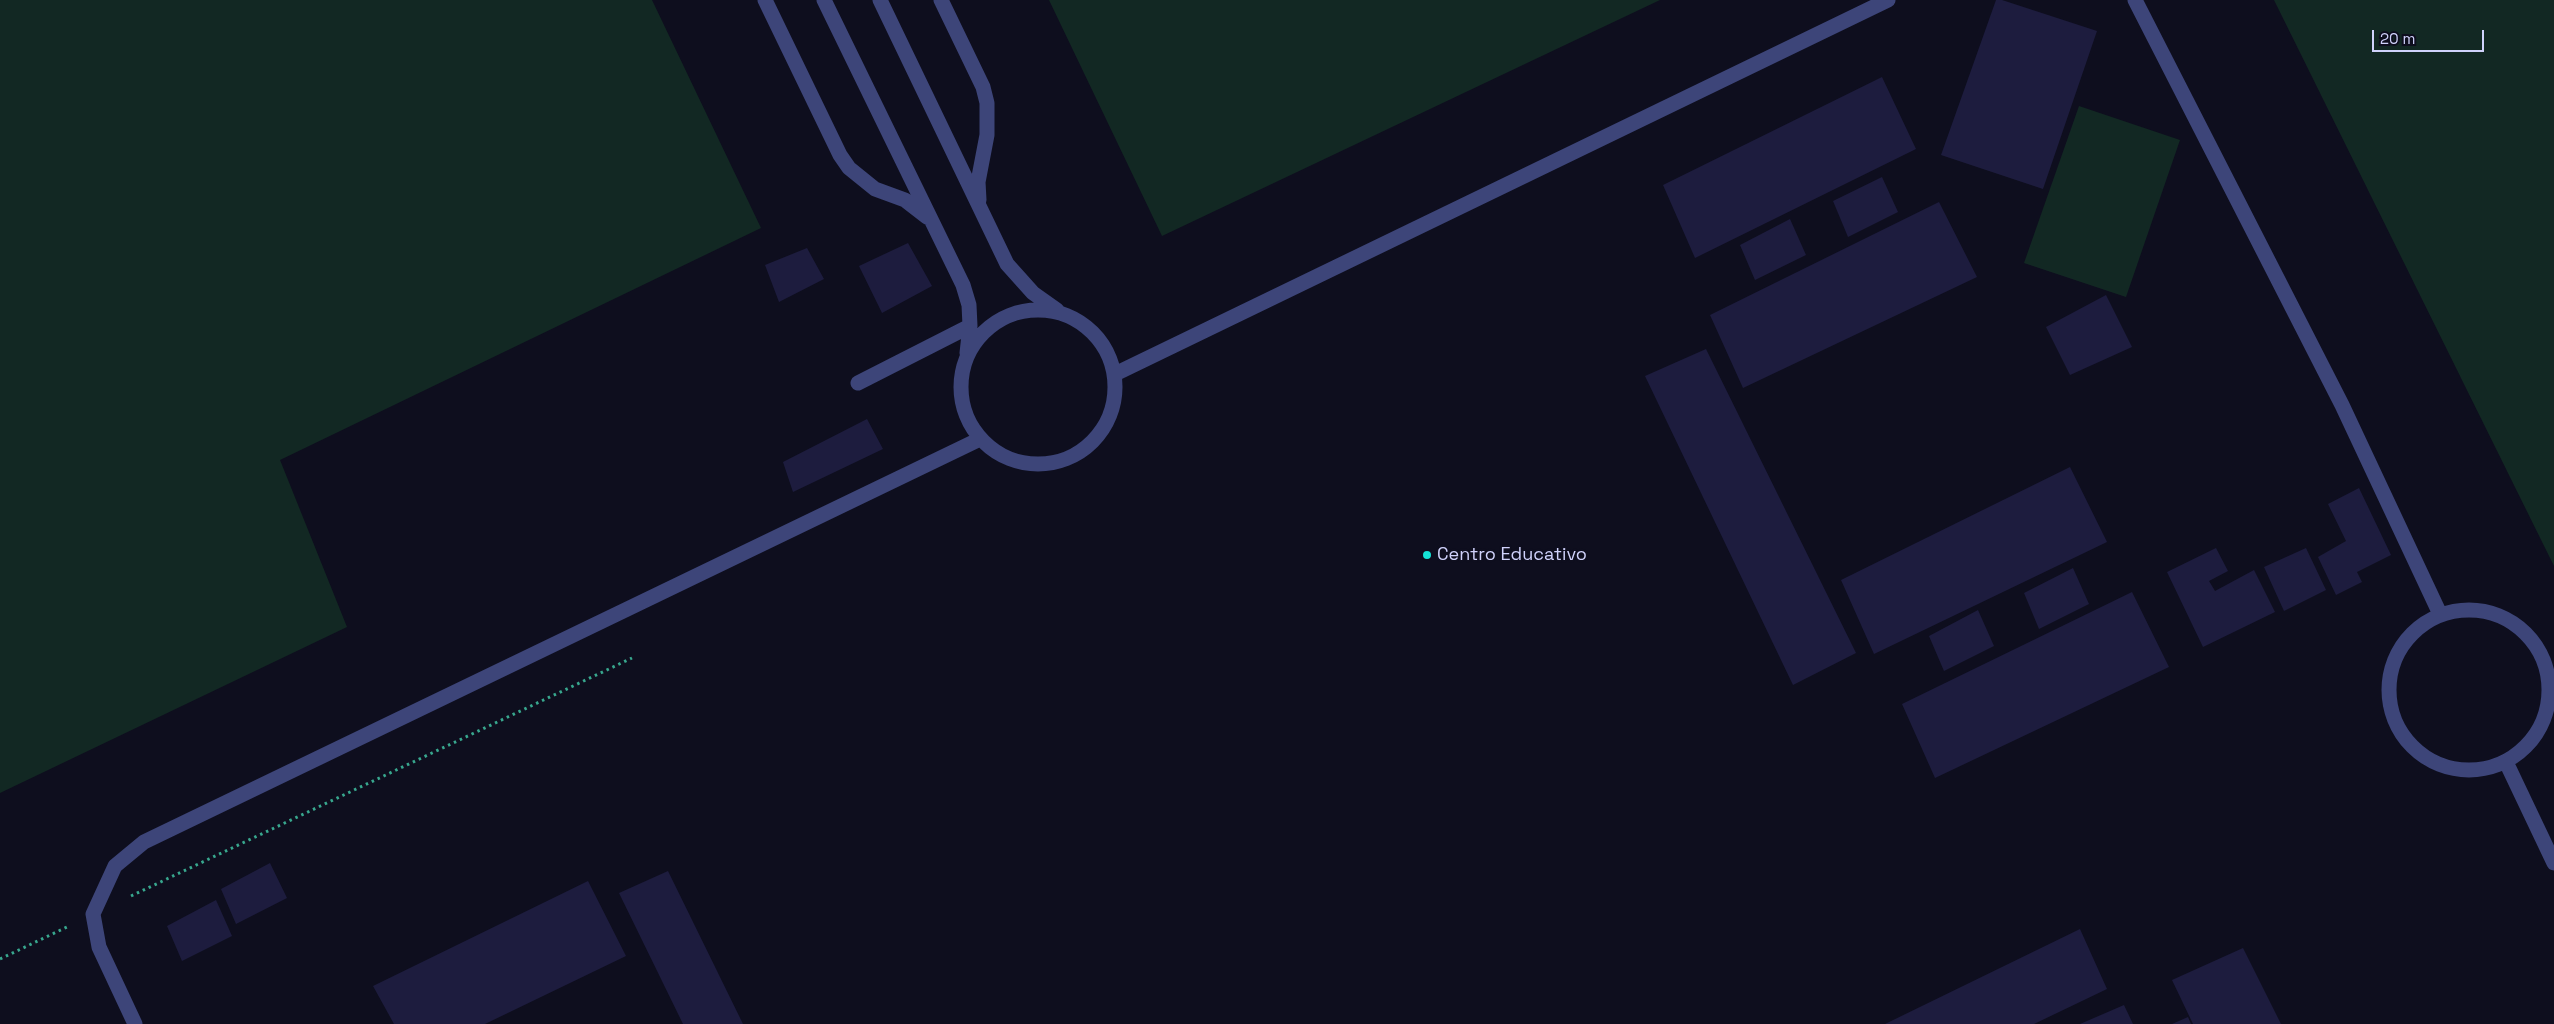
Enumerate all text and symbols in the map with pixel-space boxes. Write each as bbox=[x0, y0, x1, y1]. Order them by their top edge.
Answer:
scale bar bbox=[2374, 20, 2486, 52]
text: 20 m bbox=[2380, 29, 2415, 48]
place label: Centro Educativo bbox=[1437, 544, 1587, 566]
marker: Centro Educativo bbox=[1421, 549, 1433, 561]

